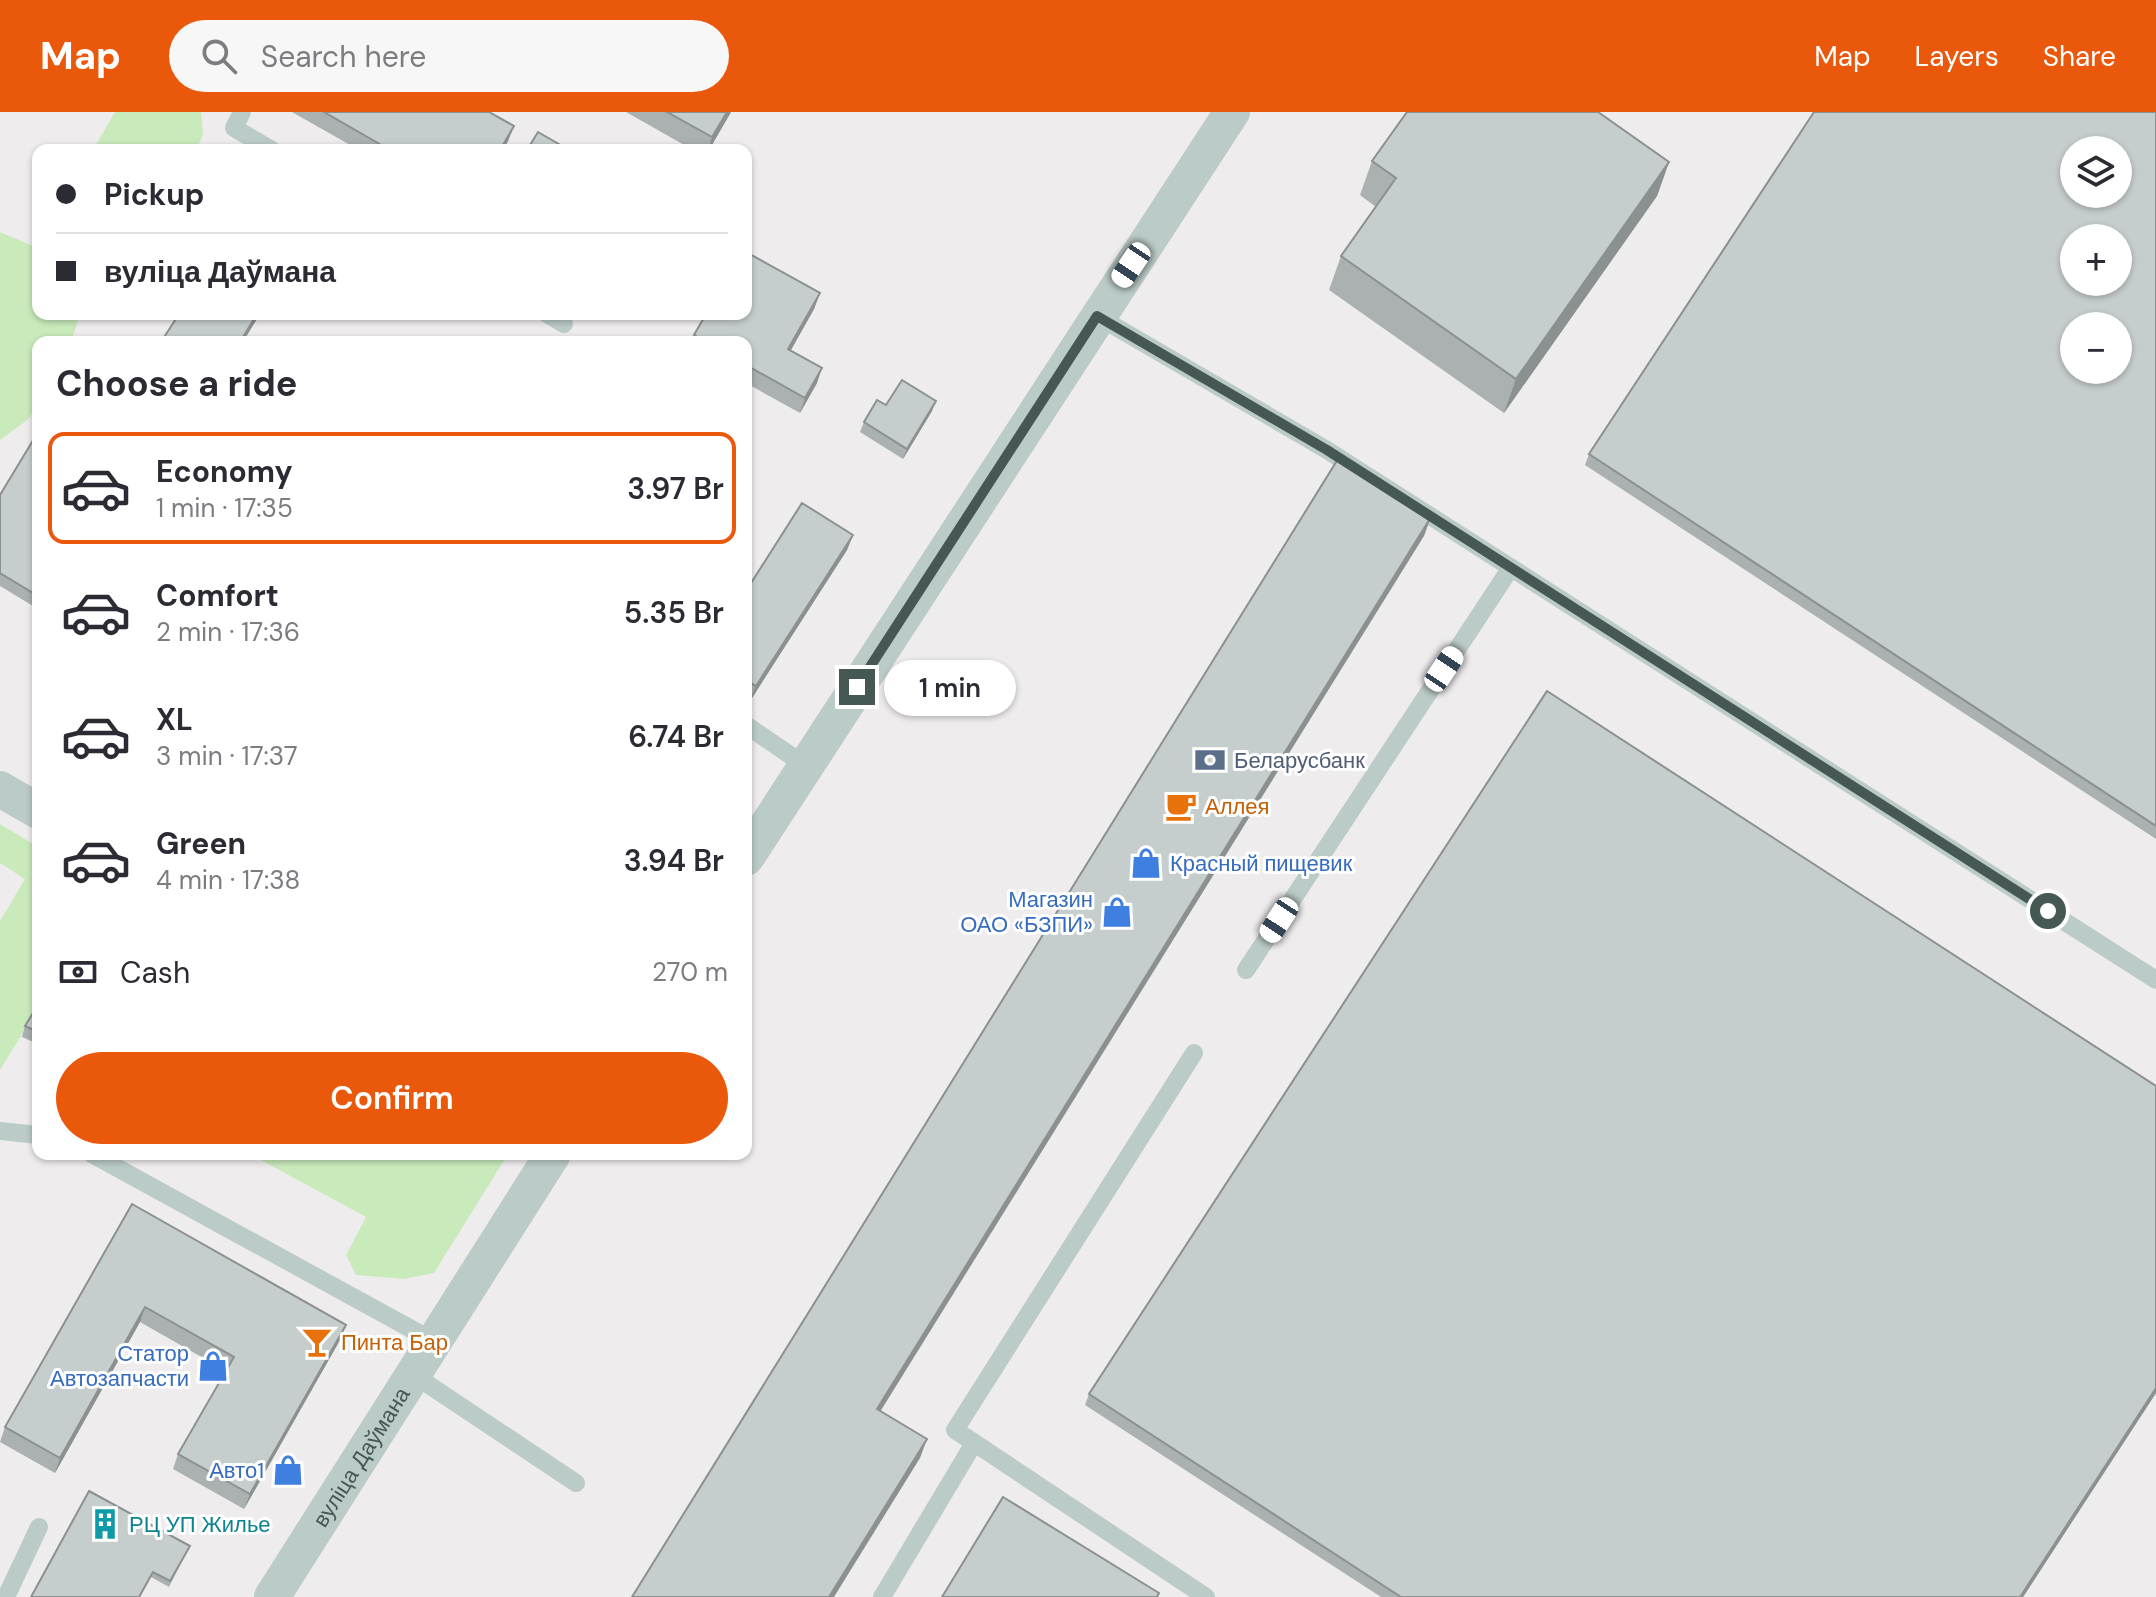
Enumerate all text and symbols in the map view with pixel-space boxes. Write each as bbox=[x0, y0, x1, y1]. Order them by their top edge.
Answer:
search box bbox=[169, 20, 729, 92]
text: Map bbox=[40, 31, 121, 81]
icon: search bbox=[197, 34, 241, 78]
text: Search here bbox=[261, 37, 426, 76]
text: Map bbox=[1814, 38, 1871, 75]
text: Layers bbox=[1915, 38, 1999, 75]
text: Share bbox=[2043, 38, 2116, 75]
map controls bbox=[2060, 136, 2132, 384]
button: layers bbox=[2060, 136, 2132, 208]
text: Pickup bbox=[104, 175, 204, 214]
button: + bbox=[2060, 224, 2132, 296]
car bbox=[1108, 238, 1154, 292]
text: вуліца Даўмана bbox=[104, 252, 336, 291]
button: − bbox=[2060, 312, 2132, 384]
text: Choose a ride bbox=[56, 360, 297, 407]
icon: car bbox=[60, 452, 132, 524]
text: Economy bbox=[156, 452, 293, 491]
text: 3.97 Br bbox=[627, 469, 724, 508]
text: 1 min · 17:35 bbox=[156, 491, 293, 525]
icon: car bbox=[60, 576, 132, 648]
text: Comfort bbox=[156, 576, 279, 615]
text: 5.35 Br bbox=[624, 593, 724, 632]
text: 2 min · 17:36 bbox=[156, 615, 300, 649]
car bbox=[1421, 642, 1467, 696]
callout: 1 min bbox=[885, 659, 1017, 715]
route end bbox=[839, 669, 875, 705]
text: 1 min bbox=[919, 671, 981, 705]
icon: car bbox=[60, 700, 132, 772]
text: XL bbox=[156, 700, 193, 739]
text: 6.74 Br bbox=[628, 717, 724, 756]
text: 3 min · 17:37 bbox=[156, 739, 298, 773]
bank icon: Беларусбанк bbox=[1193, 743, 1227, 777]
place label: Беларусбанк bbox=[1234, 746, 1365, 775]
cafe icon: Аллея bbox=[1164, 789, 1198, 823]
place label: Аллея bbox=[1205, 792, 1270, 821]
icon: car bbox=[60, 824, 132, 896]
text: Green bbox=[156, 824, 246, 863]
text: 3.94 Br bbox=[624, 841, 724, 880]
shop icon: Красный пищевик bbox=[1129, 846, 1163, 880]
place label: Красный пищевик bbox=[1170, 849, 1353, 878]
text: 4 min · 17:38 bbox=[156, 863, 300, 897]
place label: Магазин ОАО «БЗПИ» bbox=[960, 885, 1093, 939]
car bbox=[1256, 893, 1302, 947]
route start bbox=[2030, 893, 2066, 929]
shop icon: Магазин ОАО «БЗПИ» bbox=[1100, 895, 1134, 929]
icon: cash bbox=[56, 950, 100, 994]
text: Cash bbox=[120, 953, 190, 992]
text: 270 m bbox=[652, 955, 728, 989]
button: Confirm bbox=[56, 1052, 728, 1144]
bar icon: Пинта Бар bbox=[300, 1325, 334, 1359]
place label: Пинта Бар bbox=[341, 1328, 448, 1357]
place label: Статор Автозапчасти bbox=[50, 1339, 189, 1393]
shop icon: Статор Автозапчасти bbox=[196, 1349, 230, 1383]
street label: вуліца Даўмана bbox=[306, 1381, 416, 1532]
shop icon: Авто1 bbox=[271, 1453, 305, 1487]
place label: Авто1 bbox=[209, 1456, 264, 1485]
building icon: РЦ УП Жилье bbox=[88, 1507, 122, 1541]
place label: РЦ УП Жилье bbox=[129, 1510, 271, 1539]

